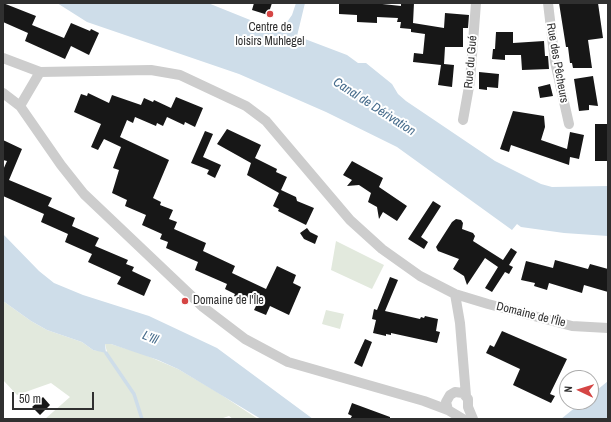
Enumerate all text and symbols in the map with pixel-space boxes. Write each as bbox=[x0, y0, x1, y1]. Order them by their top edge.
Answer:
marker: Centre de loisirs Muhlegel bbox=[265, 9, 275, 19]
place label: Centre de loisirs Muhlegel bbox=[236, 21, 304, 49]
street label: Rue des Pêcheurs bbox=[543, 22, 571, 104]
street label: Rue du Gué bbox=[462, 35, 480, 89]
water label: Canal de Dérivation bbox=[330, 75, 418, 139]
place label: Domaine de l'Île bbox=[193, 294, 264, 308]
marker: Domaine de l'Île bbox=[180, 296, 190, 306]
street label: Domaine de l'Île bbox=[495, 299, 567, 331]
water label: L'Ill bbox=[140, 328, 160, 348]
north arrow bbox=[559, 370, 599, 410]
scale bar bbox=[14, 384, 96, 410]
text: N bbox=[561, 386, 575, 393]
text: 50 m bbox=[19, 391, 41, 407]

